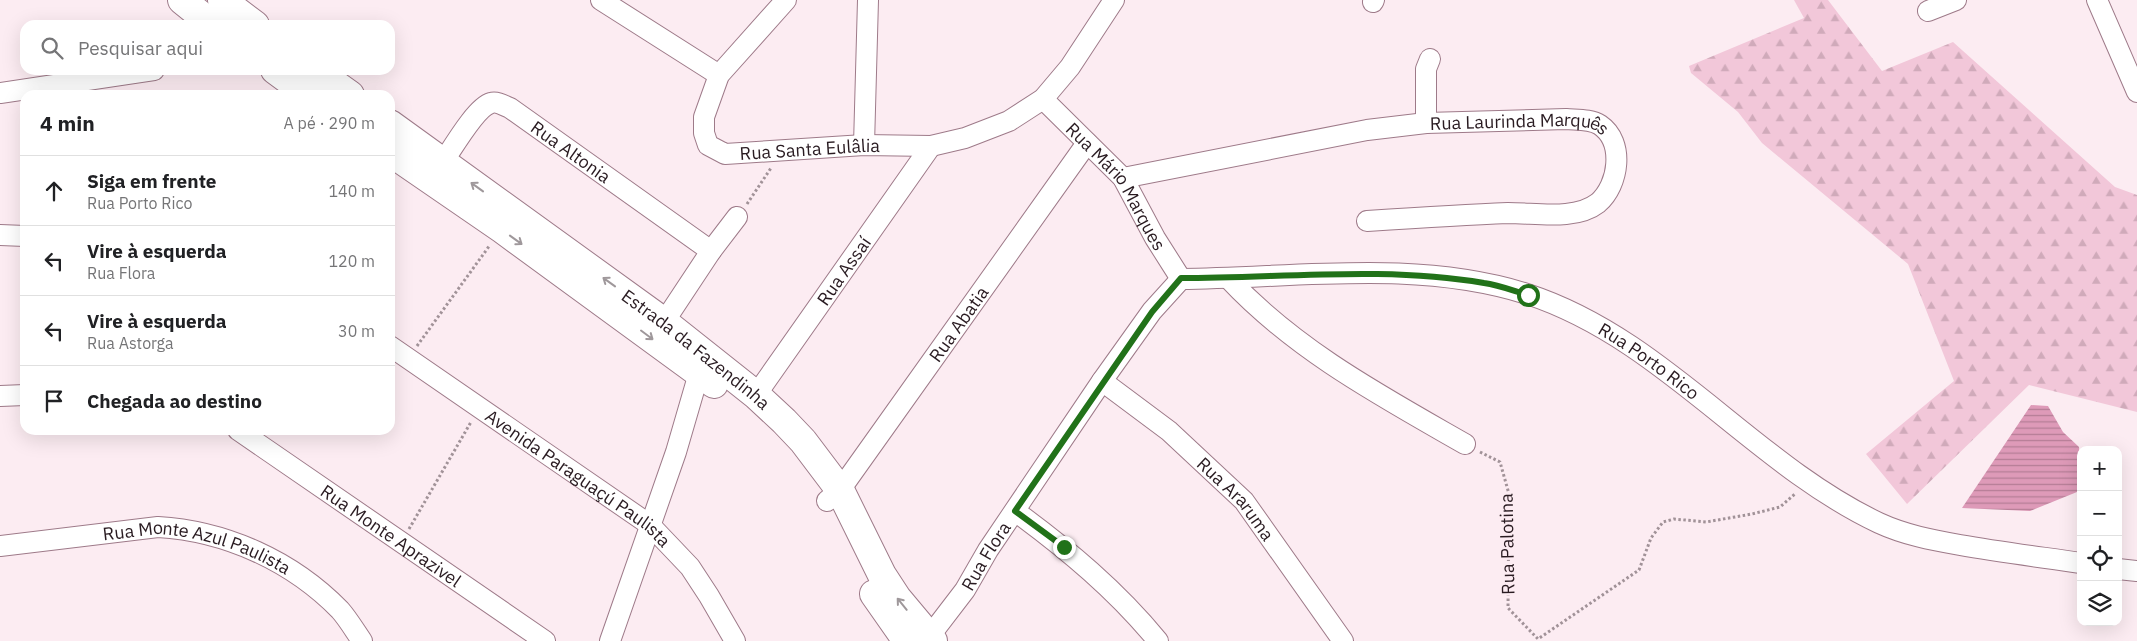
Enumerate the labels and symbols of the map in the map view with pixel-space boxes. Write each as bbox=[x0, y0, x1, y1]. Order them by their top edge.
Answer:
street label: Rua Laurinda Marquês bbox=[1429, 107, 1615, 139]
street label: Rua Altonia bbox=[527, 115, 616, 188]
street label: Rua Mário Marques bbox=[1061, 117, 1171, 255]
street label: Rua Santa Eulâlia bbox=[739, 133, 880, 165]
one-way arrow bbox=[470, 182, 484, 192]
street label: Rua Assaí bbox=[811, 231, 876, 309]
one-way arrow bbox=[509, 235, 523, 245]
one-way arrow bbox=[602, 277, 616, 287]
street label: Rua Abatia bbox=[923, 281, 993, 366]
street label: Estrada da Fazendinha bbox=[617, 284, 776, 414]
route start bbox=[1517, 284, 1540, 307]
street label: Rua Porto Rico bbox=[1595, 317, 1704, 404]
one-way arrow bbox=[640, 330, 654, 340]
street label: Avenida Paraguaçú Paulista bbox=[481, 404, 676, 552]
street label: Rua Araruma bbox=[1192, 452, 1280, 545]
street label: Rua Monte Aprazivel bbox=[317, 479, 466, 592]
street label: Rua Palotina bbox=[1495, 493, 1519, 595]
street label: Rua Monte Azul Paulista bbox=[101, 515, 296, 579]
street label: Rua Flora bbox=[956, 517, 1016, 595]
route end bbox=[1053, 536, 1076, 559]
one-way arrow bbox=[896, 597, 907, 610]

